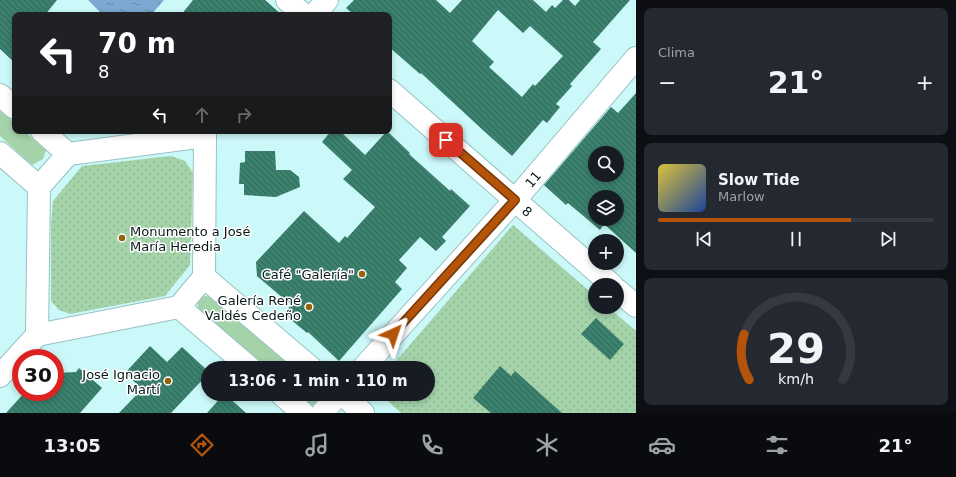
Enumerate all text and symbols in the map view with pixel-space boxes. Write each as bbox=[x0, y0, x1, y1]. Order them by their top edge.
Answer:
text: 70 m bbox=[98, 27, 176, 60]
icon: left bbox=[32, 28, 84, 80]
text: Clima bbox=[658, 45, 695, 60]
text: 8 bbox=[98, 61, 109, 82]
text: 21° bbox=[768, 65, 824, 100]
text: − bbox=[658, 70, 676, 95]
text: + bbox=[916, 70, 934, 95]
icon: left bbox=[149, 104, 171, 126]
icon: ahead bbox=[191, 104, 213, 126]
icon: right bbox=[233, 104, 255, 126]
pin bbox=[429, 123, 463, 157]
icon: arrive bbox=[435, 129, 457, 151]
map controls bbox=[588, 146, 624, 314]
button: search bbox=[588, 146, 624, 182]
street label: 11 bbox=[522, 168, 544, 190]
text: Slow Tide bbox=[718, 171, 800, 189]
text: Marlow bbox=[718, 189, 765, 204]
button: layers bbox=[588, 190, 624, 226]
street label: 8 bbox=[519, 203, 536, 219]
place label: Monumento a José María Heredia bbox=[130, 224, 250, 254]
icon: previous bbox=[693, 228, 715, 250]
icon: pause bbox=[785, 228, 807, 250]
icon: next bbox=[877, 228, 899, 250]
marker: Monumento a José María Heredia bbox=[117, 233, 127, 243]
button: + bbox=[588, 234, 624, 270]
place label: Café "Galería" bbox=[262, 267, 354, 282]
marker: Café "Galería" bbox=[357, 269, 367, 279]
button: − bbox=[588, 278, 624, 314]
place label: Galería René Valdés Cedeño bbox=[205, 293, 301, 323]
marker: Galería René Valdés Cedeño bbox=[304, 302, 314, 312]
position arrow bbox=[372, 313, 414, 355]
text: 29 bbox=[767, 323, 825, 372]
speed limit sign: 30 bbox=[12, 349, 64, 401]
place label: José Ignacio Martí bbox=[81, 367, 160, 397]
text: km/h bbox=[778, 370, 814, 386]
text: 13:06 · 1 min · 110 m bbox=[228, 372, 408, 390]
marker: José Ignacio Martí bbox=[163, 376, 173, 386]
icon: directions bbox=[188, 431, 216, 459]
icon: music bbox=[303, 431, 331, 459]
icon: phone bbox=[418, 431, 446, 459]
icon: climate bbox=[533, 431, 561, 459]
icon: car bbox=[648, 431, 676, 459]
icon: filters bbox=[763, 431, 791, 459]
text: 13:05 bbox=[44, 435, 101, 456]
text: 21° bbox=[878, 435, 912, 456]

